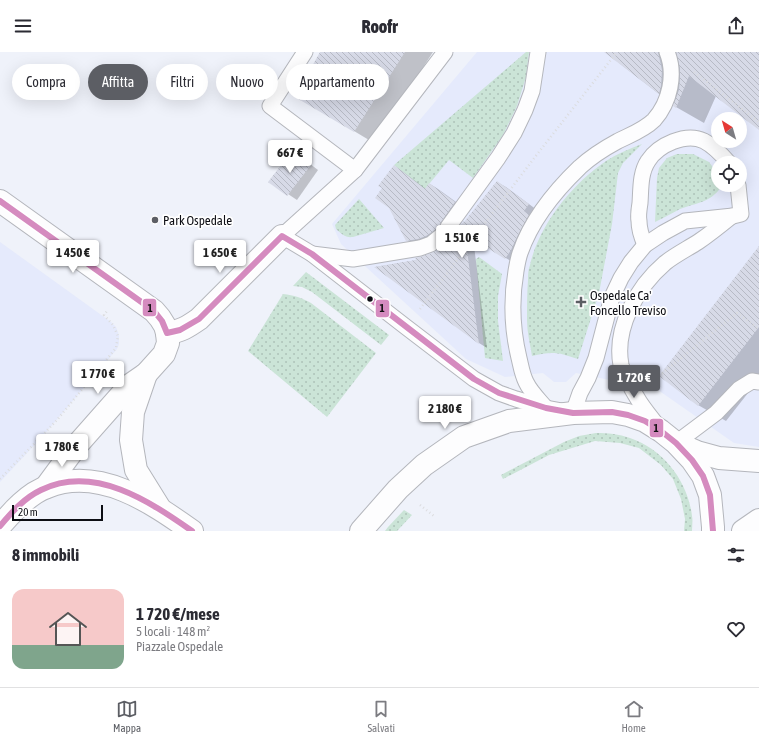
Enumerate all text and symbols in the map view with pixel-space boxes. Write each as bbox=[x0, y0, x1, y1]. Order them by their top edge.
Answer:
icon: menu bbox=[12, 15, 34, 37]
icon: share bbox=[725, 15, 747, 37]
text: Roofr bbox=[361, 16, 398, 37]
chip: Compra bbox=[12, 64, 80, 100]
chip: Affitta bbox=[88, 64, 148, 100]
chip: Filtri bbox=[156, 64, 208, 100]
chip: Nuovo bbox=[216, 64, 278, 100]
chip: Appartamento bbox=[286, 64, 389, 100]
north arrow bbox=[711, 112, 747, 148]
map controls bbox=[711, 112, 747, 192]
pin: 667 € bbox=[262, 140, 318, 174]
text: 667 € bbox=[277, 145, 303, 160]
button: locate bbox=[711, 156, 747, 192]
place label: Park Ospedale bbox=[163, 213, 232, 228]
marker: Park Ospedale bbox=[150, 215, 160, 225]
pin: 1 510 € bbox=[425, 225, 499, 259]
text: 1 510 € bbox=[445, 230, 479, 245]
pin: 1 450 € bbox=[36, 240, 110, 274]
pin: 1 650 € bbox=[183, 240, 257, 274]
text: 1 450 € bbox=[56, 245, 90, 260]
text: 1 650 € bbox=[203, 245, 237, 260]
place label: Ospedale Ca' Foncello Treviso bbox=[590, 288, 666, 318]
unlabelled marker bbox=[365, 294, 375, 304]
marker: Ospedale Ca' Foncello Treviso bbox=[575, 296, 587, 308]
line badge: 1 bbox=[142, 298, 157, 317]
line badge: 1 bbox=[375, 299, 390, 318]
text: 1 bbox=[147, 302, 153, 314]
text: 1 bbox=[379, 302, 385, 314]
pin: 1 770 € bbox=[61, 361, 135, 395]
pin: 1 720 € bbox=[597, 365, 671, 399]
text: 1 770 € bbox=[81, 366, 115, 381]
text: 1 720 € bbox=[617, 370, 651, 385]
pin: 2 180 € bbox=[408, 396, 482, 430]
text: 2 180 € bbox=[428, 401, 462, 416]
line badge: 1 bbox=[649, 418, 664, 438]
text: 1 bbox=[653, 422, 659, 434]
pin: 1 780 € bbox=[25, 434, 99, 468]
text: 1 780 € bbox=[45, 439, 79, 454]
scale bar bbox=[12, 503, 103, 522]
text: 20 m bbox=[18, 506, 38, 518]
icon: filters bbox=[725, 544, 747, 566]
text: 8 immobili bbox=[12, 545, 79, 565]
text: 1 720 €/mese bbox=[136, 604, 220, 624]
icon: home bbox=[44, 605, 92, 653]
icon: heart bbox=[725, 618, 747, 640]
text: 5 locali · 148 m² bbox=[136, 624, 210, 639]
text: Piazzale Ospedale bbox=[136, 639, 223, 654]
tab: Mappa bbox=[113, 698, 141, 734]
tab: Salvati bbox=[367, 698, 395, 734]
tab: Home bbox=[621, 698, 646, 734]

